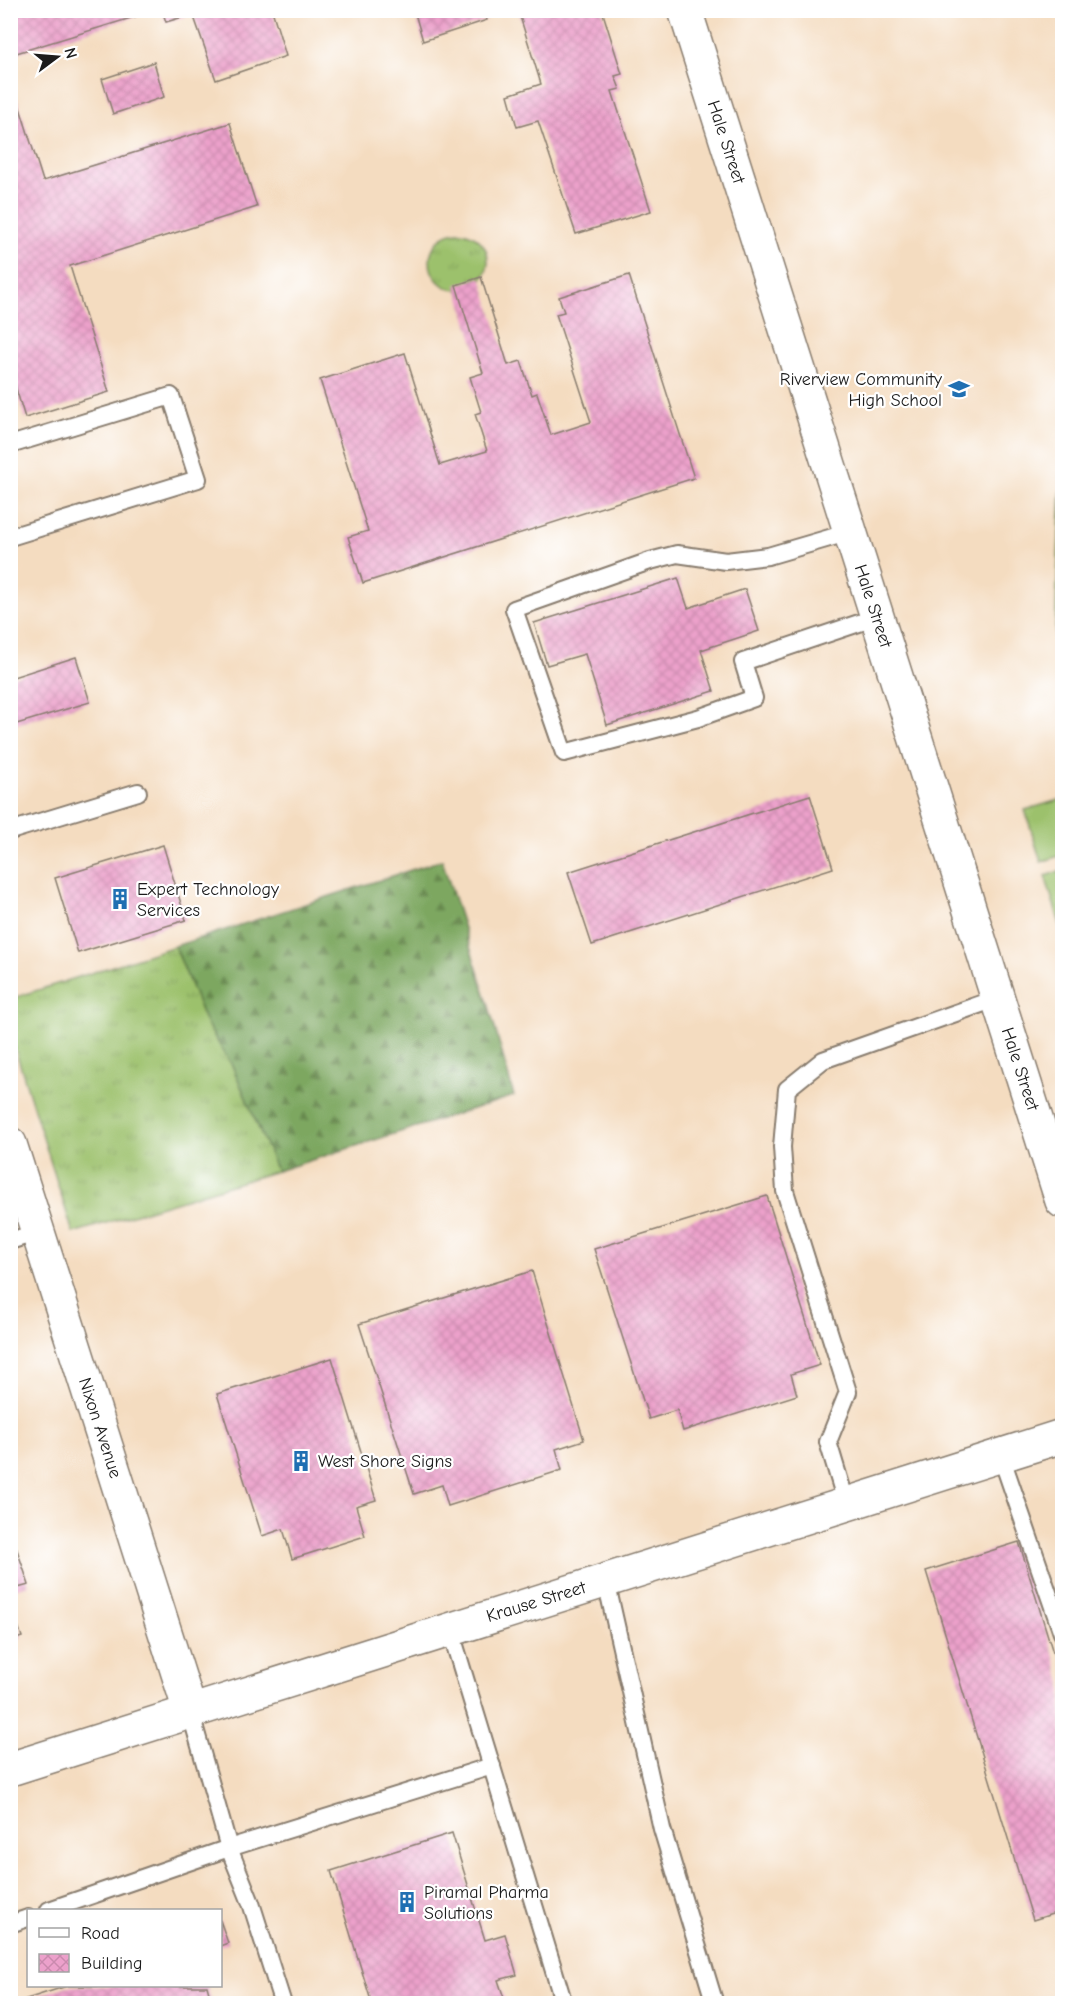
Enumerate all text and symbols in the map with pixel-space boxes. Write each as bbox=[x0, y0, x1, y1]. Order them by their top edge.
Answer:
north arrow bbox=[27, 27, 87, 87]
text: N bbox=[60, 46, 81, 61]
street label: Hale Street bbox=[703, 98, 750, 187]
place label: Riverview Community High School bbox=[780, 369, 943, 411]
school or university icon: Riverview Community High School bbox=[947, 377, 971, 401]
street label: Hale Street bbox=[850, 562, 897, 651]
place label: Expert Technology Services bbox=[137, 879, 280, 921]
building icon: Expert Technology Services bbox=[108, 887, 132, 911]
street label: Hale Street bbox=[997, 1025, 1044, 1114]
street label: Nixon Avenue bbox=[74, 1375, 126, 1481]
building icon: West Shore Signs bbox=[289, 1449, 313, 1473]
place label: West Shore Signs bbox=[318, 1451, 452, 1472]
street label: Krause Street bbox=[484, 1577, 589, 1627]
place label: Piramal Pharma Solutions bbox=[424, 1882, 549, 1924]
building icon: Piramal Pharma Solutions bbox=[395, 1890, 419, 1914]
legend bbox=[27, 1909, 222, 1987]
text: Road bbox=[81, 1923, 120, 1944]
text: Building bbox=[81, 1953, 143, 1974]

